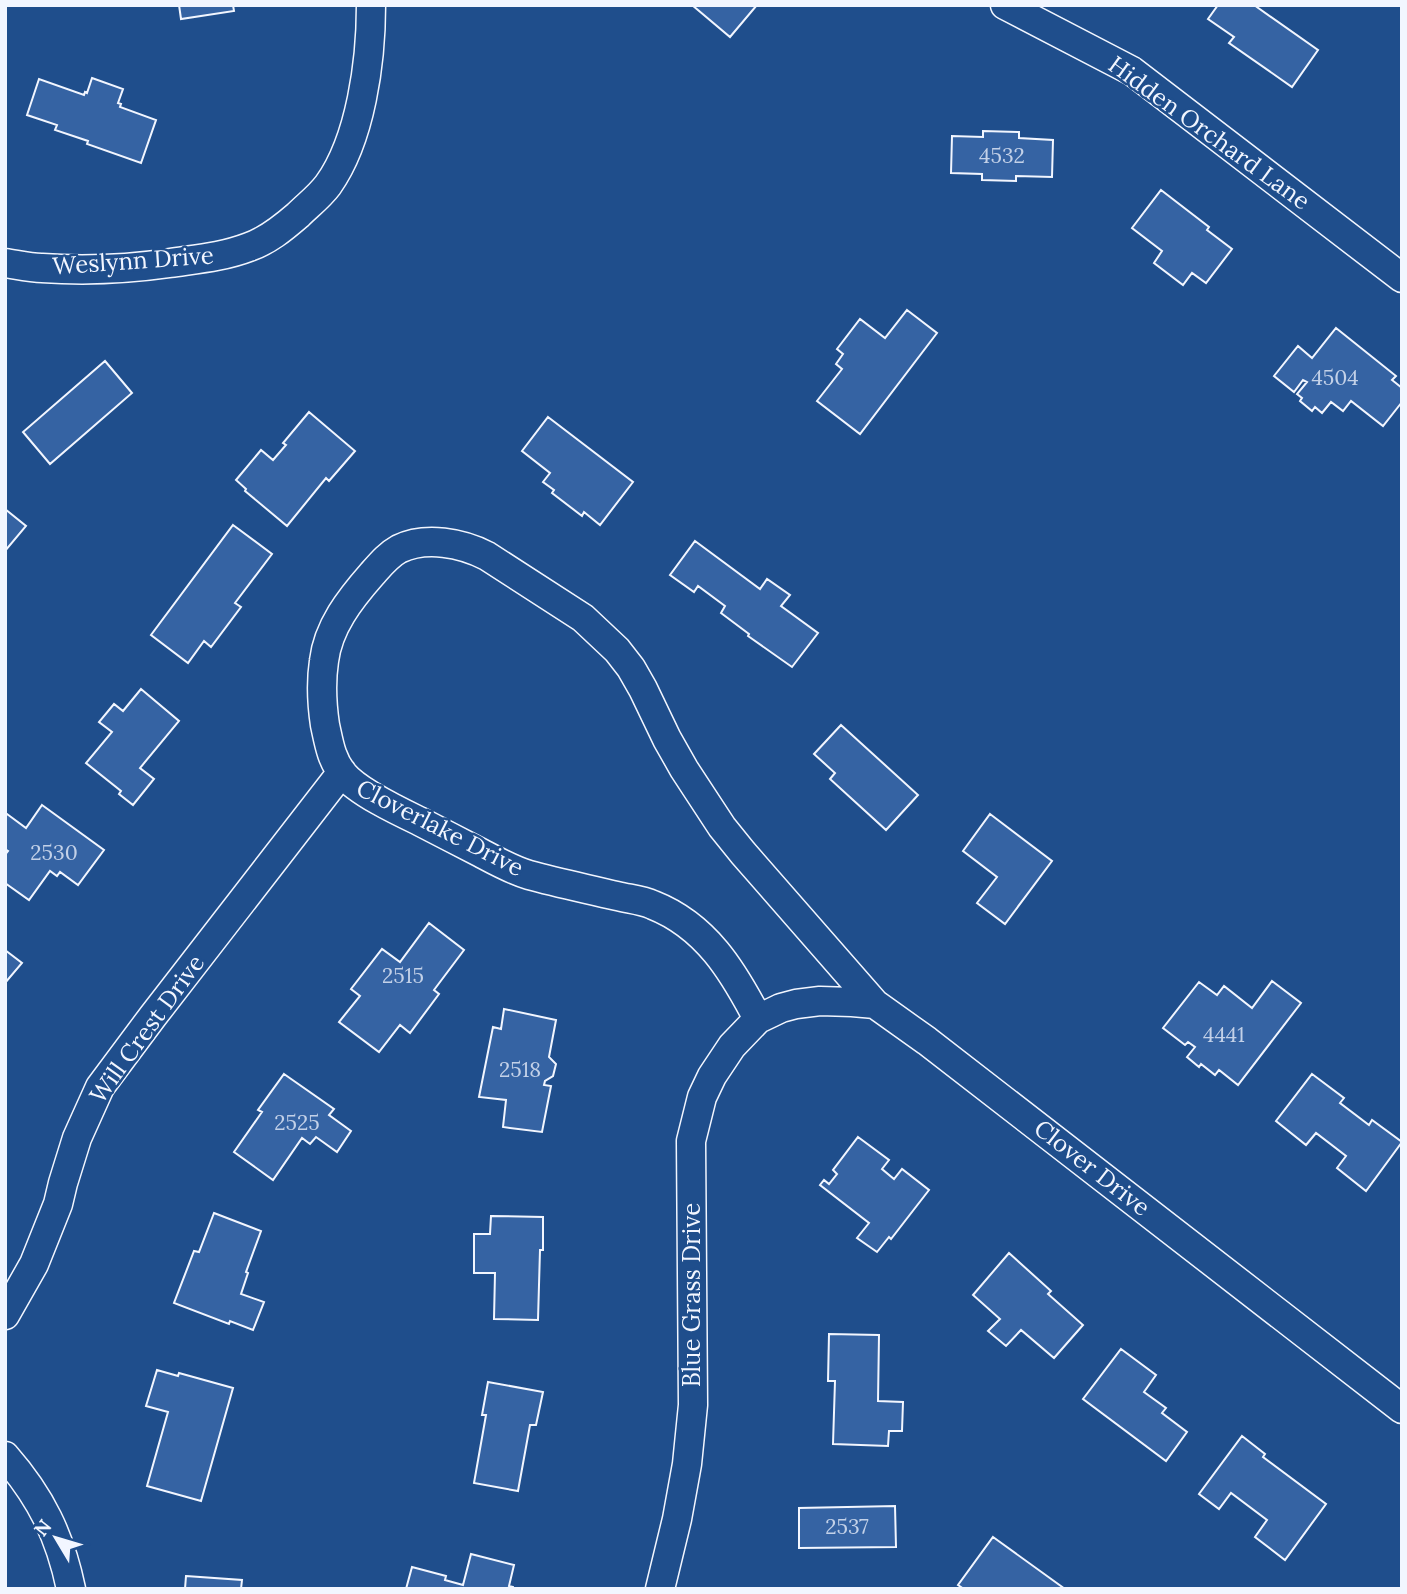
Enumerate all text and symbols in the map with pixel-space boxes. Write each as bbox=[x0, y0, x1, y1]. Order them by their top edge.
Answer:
street label: Hidden Orchard Lane bbox=[1102, 49, 1316, 216]
house number: 4532 bbox=[979, 142, 1025, 169]
street label: Weslynn Drive bbox=[51, 239, 215, 282]
house number: 4504 bbox=[1311, 364, 1359, 391]
street label: Cloverlake Drive bbox=[351, 772, 529, 883]
house number: 2530 bbox=[30, 839, 78, 866]
street label: Will Crest Drive bbox=[82, 948, 211, 1109]
house number: 2515 bbox=[382, 962, 424, 989]
house number: 4441 bbox=[1203, 1021, 1245, 1048]
house number: 2518 bbox=[499, 1056, 541, 1083]
house number: 2525 bbox=[274, 1109, 320, 1136]
street label: Clover Drive bbox=[1028, 1113, 1157, 1223]
street label: Blue Grass Drive bbox=[676, 1203, 707, 1387]
north arrow bbox=[21, 1503, 91, 1573]
house number: 2537 bbox=[825, 1513, 869, 1540]
text: N bbox=[29, 1514, 57, 1541]

